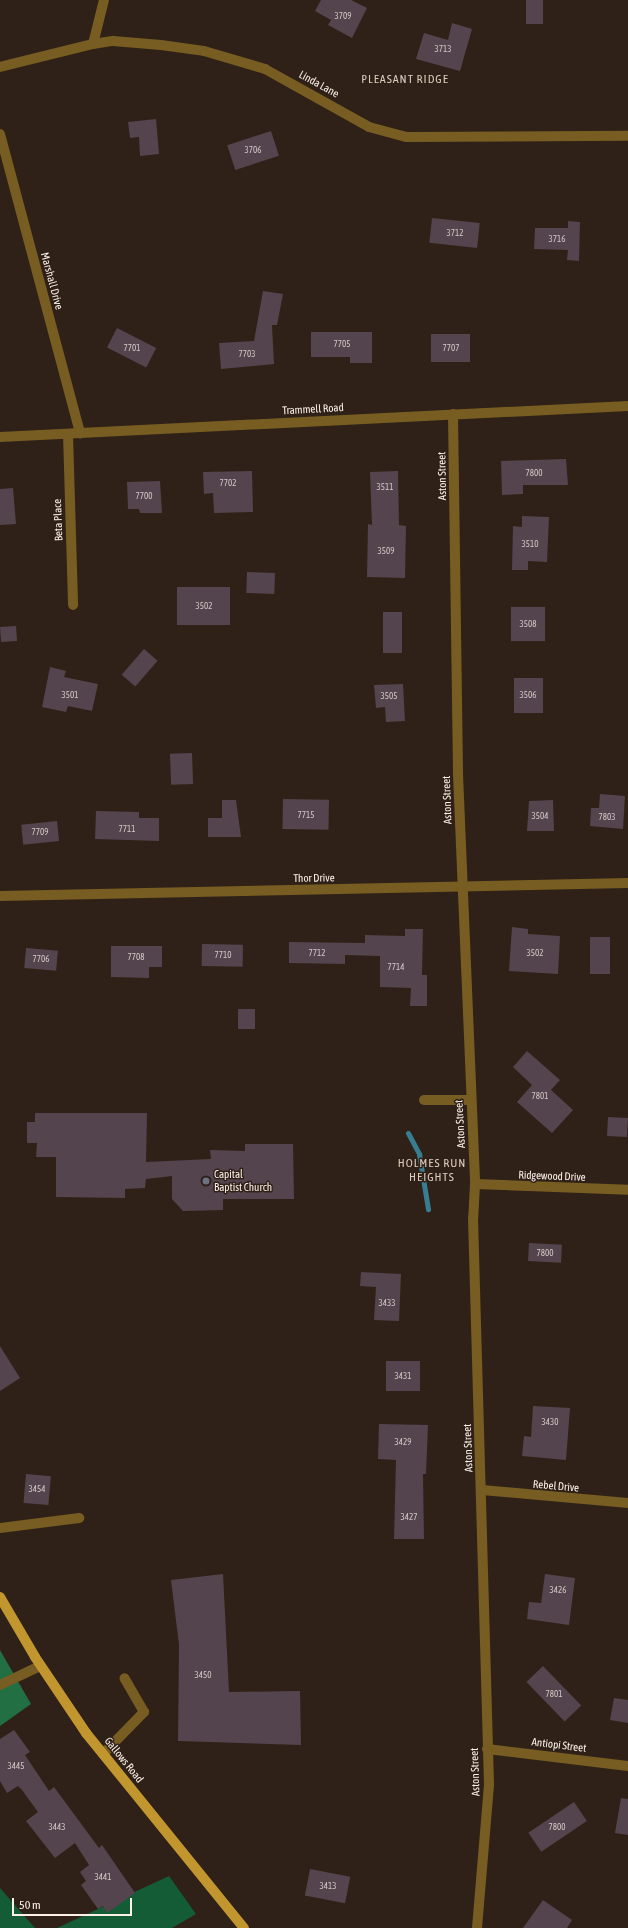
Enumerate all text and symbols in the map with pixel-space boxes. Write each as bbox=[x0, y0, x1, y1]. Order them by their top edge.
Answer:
house number: 3709 bbox=[335, 11, 351, 21]
house number: 3713 bbox=[435, 44, 451, 54]
street label: Linda Lane bbox=[297, 68, 341, 100]
district label: PLEASANT RIDGE bbox=[361, 73, 449, 87]
house number: 3706 bbox=[245, 145, 261, 155]
house number: 3712 bbox=[447, 228, 463, 238]
house number: 3716 bbox=[549, 234, 565, 244]
street label: Marshall Drive bbox=[38, 251, 66, 311]
house number: 7705 bbox=[334, 339, 350, 349]
house number: 7701 bbox=[124, 343, 140, 353]
house number: 7707 bbox=[443, 343, 459, 353]
house number: 7703 bbox=[239, 349, 255, 359]
street label: Trammell Road bbox=[282, 401, 344, 417]
street label: Aston Street bbox=[435, 452, 449, 500]
house number: 7800 bbox=[526, 468, 542, 478]
house number: 7702 bbox=[220, 478, 236, 488]
house number: 3511 bbox=[377, 482, 393, 492]
house number: 7700 bbox=[136, 491, 152, 501]
street label: Beta Place bbox=[51, 499, 65, 541]
house number: 3510 bbox=[522, 539, 538, 549]
house number: 3509 bbox=[378, 546, 394, 556]
house number: 3502 bbox=[196, 601, 212, 611]
house number: 3508 bbox=[520, 619, 536, 629]
house number: 3501 bbox=[62, 690, 78, 700]
house number: 3506 bbox=[520, 690, 536, 700]
house number: 3505 bbox=[381, 691, 397, 701]
street label: Aston Street bbox=[440, 776, 454, 824]
house number: 7715 bbox=[298, 810, 314, 820]
house number: 3504 bbox=[532, 811, 548, 821]
house number: 7803 bbox=[599, 812, 615, 822]
house number: 7711 bbox=[119, 824, 135, 834]
house number: 7709 bbox=[32, 827, 48, 837]
street label: Thor Drive bbox=[293, 871, 335, 885]
house number: 7712 bbox=[309, 948, 325, 958]
house number: 3502 bbox=[527, 948, 543, 958]
house number: 7710 bbox=[215, 950, 231, 960]
house number: 7708 bbox=[128, 952, 144, 962]
house number: 7706 bbox=[33, 954, 49, 964]
house number: 7714 bbox=[388, 962, 404, 972]
house number: 7801 bbox=[532, 1091, 548, 1101]
street label: Aston Street bbox=[452, 1099, 468, 1149]
district label: HOLMES RUN HEIGHTS bbox=[398, 1157, 466, 1185]
place label: Capital Baptist Church bbox=[214, 1168, 272, 1194]
street label: Ridgewood Drive bbox=[518, 1168, 586, 1184]
marker: Capital Baptist Church bbox=[201, 1176, 211, 1186]
house number: 7800 bbox=[537, 1248, 553, 1258]
house number: 3433 bbox=[379, 1298, 395, 1308]
house number: 3431 bbox=[395, 1371, 411, 1381]
house number: 3430 bbox=[542, 1417, 558, 1427]
street label: Aston Street bbox=[461, 1424, 475, 1472]
house number: 3429 bbox=[395, 1437, 411, 1447]
street label: Rebel Drive bbox=[532, 1477, 580, 1495]
house number: 3454 bbox=[29, 1484, 45, 1494]
house number: 3427 bbox=[401, 1512, 417, 1522]
house number: 3426 bbox=[550, 1585, 566, 1595]
house number: 3450 bbox=[195, 1670, 211, 1680]
house number: 7801 bbox=[546, 1689, 562, 1699]
street label: Gallows Road bbox=[102, 1735, 146, 1785]
street label: Antiopi Street bbox=[531, 1735, 587, 1755]
street label: Aston Street bbox=[468, 1748, 482, 1796]
house number: 3445 bbox=[8, 1761, 24, 1771]
house number: 3443 bbox=[49, 1822, 65, 1832]
house number: 7800 bbox=[549, 1822, 565, 1832]
house number: 3441 bbox=[95, 1872, 111, 1882]
house number: 3413 bbox=[320, 1881, 336, 1891]
scale bar bbox=[14, 1890, 134, 1916]
text: 50 m bbox=[19, 1898, 41, 1912]

